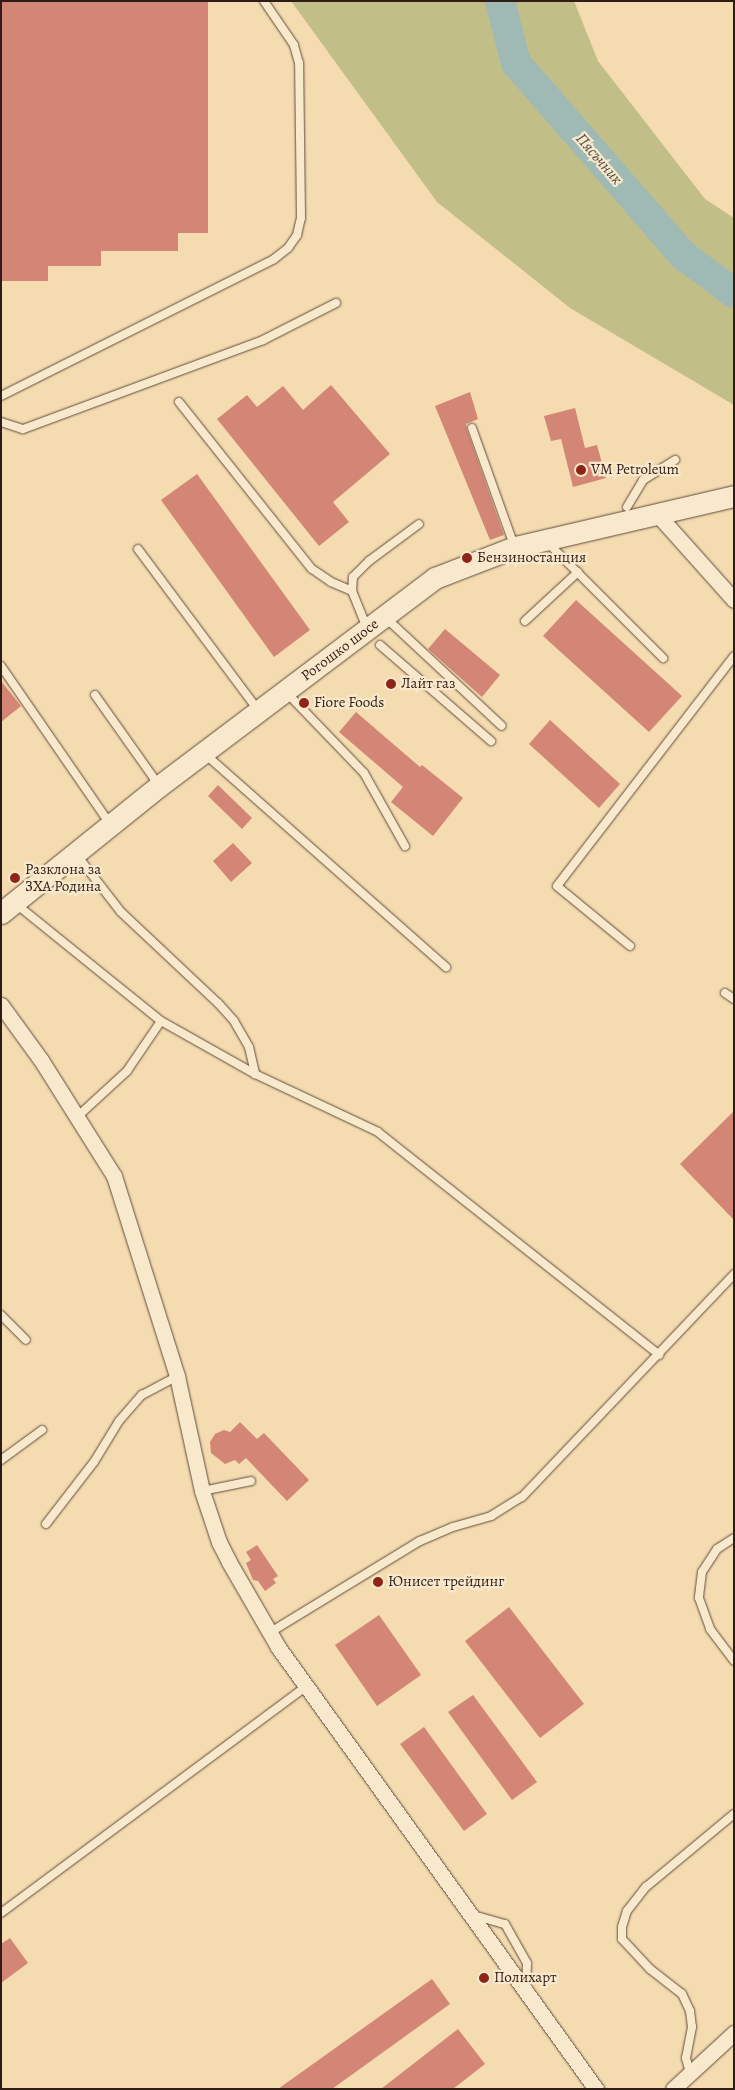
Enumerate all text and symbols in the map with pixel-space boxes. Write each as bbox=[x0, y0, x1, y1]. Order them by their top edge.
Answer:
water label: Пясъчник bbox=[572, 129, 626, 189]
place label: VM Petroleum bbox=[591, 461, 679, 479]
marker: VM Petroleum bbox=[575, 464, 587, 476]
place label: Бензиностанция bbox=[477, 549, 586, 567]
marker: Бензиностанция bbox=[461, 552, 473, 564]
street label: Рогошко шосе bbox=[298, 615, 382, 685]
place label: Лайт газ bbox=[401, 675, 455, 693]
marker: Лайт газ bbox=[385, 678, 397, 690]
place label: Fiore Foods bbox=[314, 694, 384, 712]
marker: Fiore Foods bbox=[298, 697, 310, 709]
place label: Разклона за ЗХА Родина bbox=[25, 860, 101, 895]
marker: Разклона за ЗХА Родина bbox=[9, 872, 21, 884]
place label: Юнисет трейдинг bbox=[388, 1573, 505, 1591]
marker: Юнисет трейдинг bbox=[372, 1576, 384, 1588]
place label: Полихарт bbox=[494, 1969, 557, 1987]
marker: Полихарт bbox=[478, 1972, 490, 1984]

